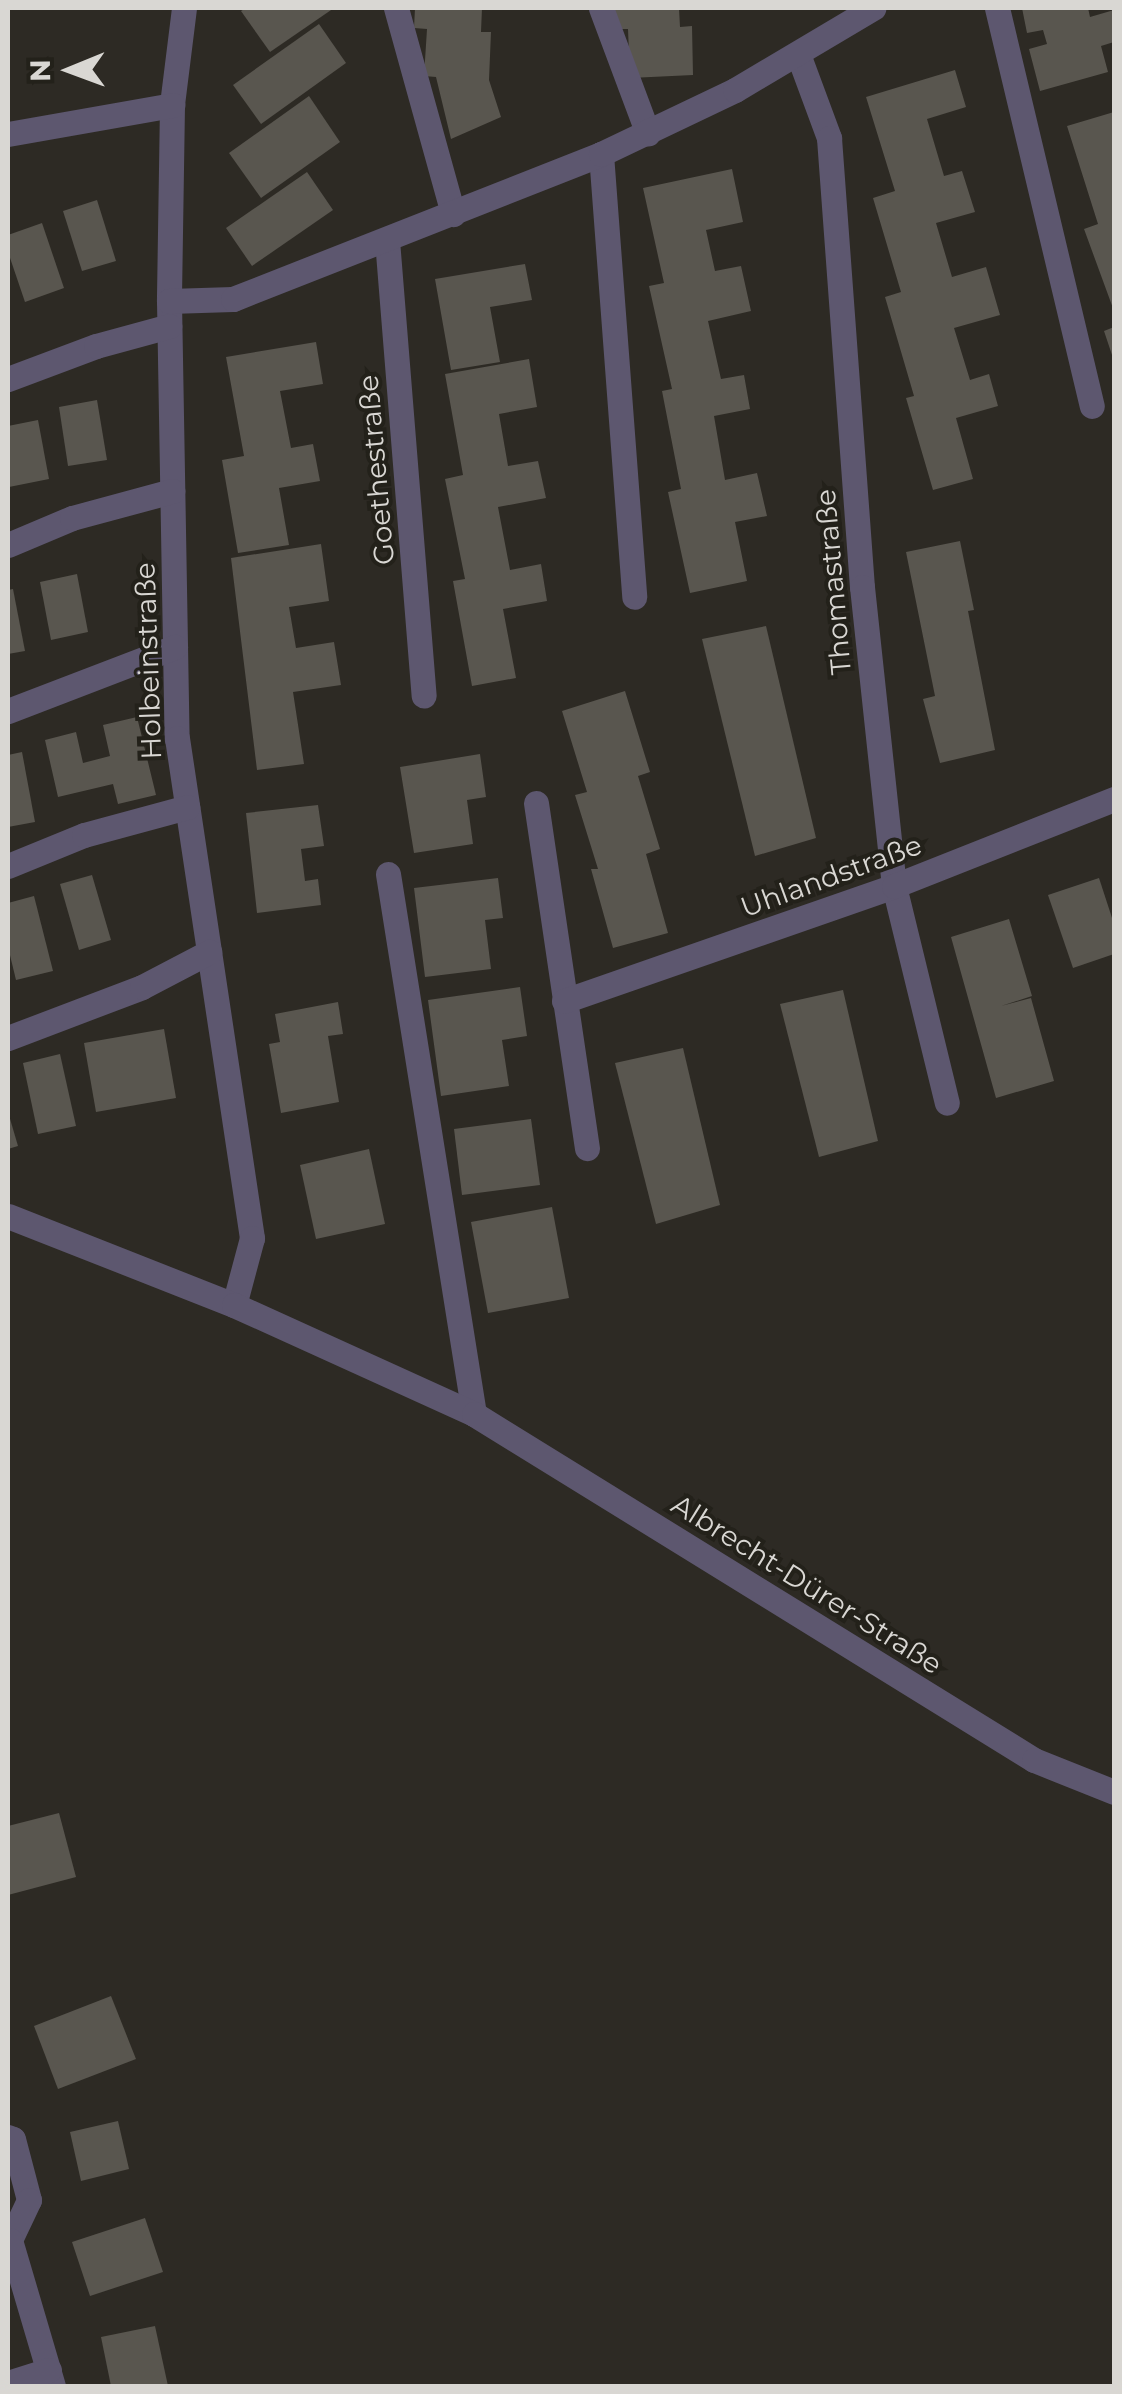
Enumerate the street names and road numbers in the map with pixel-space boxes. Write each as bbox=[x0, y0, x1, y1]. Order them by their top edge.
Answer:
street label: Goethestraße bbox=[351, 374, 401, 566]
street label: Thomastraße bbox=[808, 488, 858, 676]
street label: Holbeinstraße bbox=[128, 562, 168, 760]
street label: Uhlandstraße bbox=[736, 828, 926, 924]
street label: Albrecht-Dürer-Straße bbox=[666, 1487, 948, 1681]

